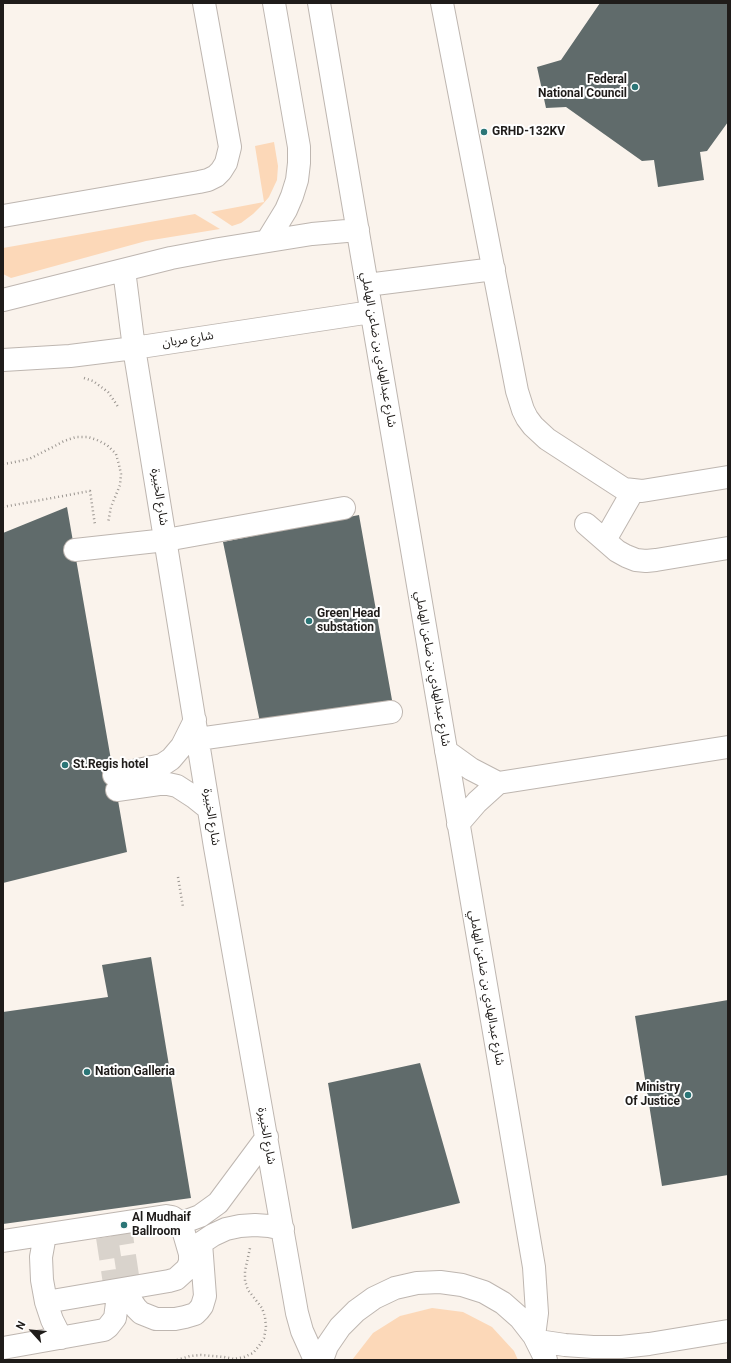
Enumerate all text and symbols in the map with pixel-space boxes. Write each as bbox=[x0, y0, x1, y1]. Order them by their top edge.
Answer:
place label: Federal National Council bbox=[538, 73, 627, 101]
marker: Federal National Council bbox=[630, 82, 640, 92]
place label: GRHD-132KV bbox=[492, 125, 565, 139]
marker: GRHD-132KV bbox=[479, 127, 489, 137]
street label: شارع عبدالهادي بن ضاعن الهاملي bbox=[357, 271, 399, 429]
street label: شارع مربان bbox=[161, 329, 215, 351]
street label: شارع الخبيرة bbox=[147, 467, 171, 527]
street label: شارع عبدالهادي بن ضاعن الهاملي bbox=[411, 590, 453, 748]
place label: Green Head substation bbox=[317, 607, 380, 635]
marker: Green Head substation bbox=[304, 616, 314, 626]
place label: St.Regis hotel bbox=[73, 758, 148, 772]
marker: St.Regis hotel bbox=[60, 760, 70, 770]
street label: شارع الخبيرة bbox=[199, 787, 223, 847]
street label: شارع عبدالهادي بن ضاعن الهاملي bbox=[465, 909, 507, 1067]
place label: Nation Galleria bbox=[95, 1065, 175, 1079]
marker: Nation Galleria bbox=[82, 1067, 92, 1077]
place label: Ministry Of Justice bbox=[625, 1081, 680, 1109]
marker: Ministry Of Justice bbox=[683, 1090, 693, 1100]
street label: شارع الخبيرة bbox=[254, 1106, 278, 1166]
place label: Al Mudhaif Ballroom bbox=[132, 1211, 191, 1239]
marker: Al Mudhaif Ballroom bbox=[119, 1220, 129, 1230]
north arrow bbox=[12, 1311, 52, 1351]
text: N bbox=[13, 1319, 28, 1332]

